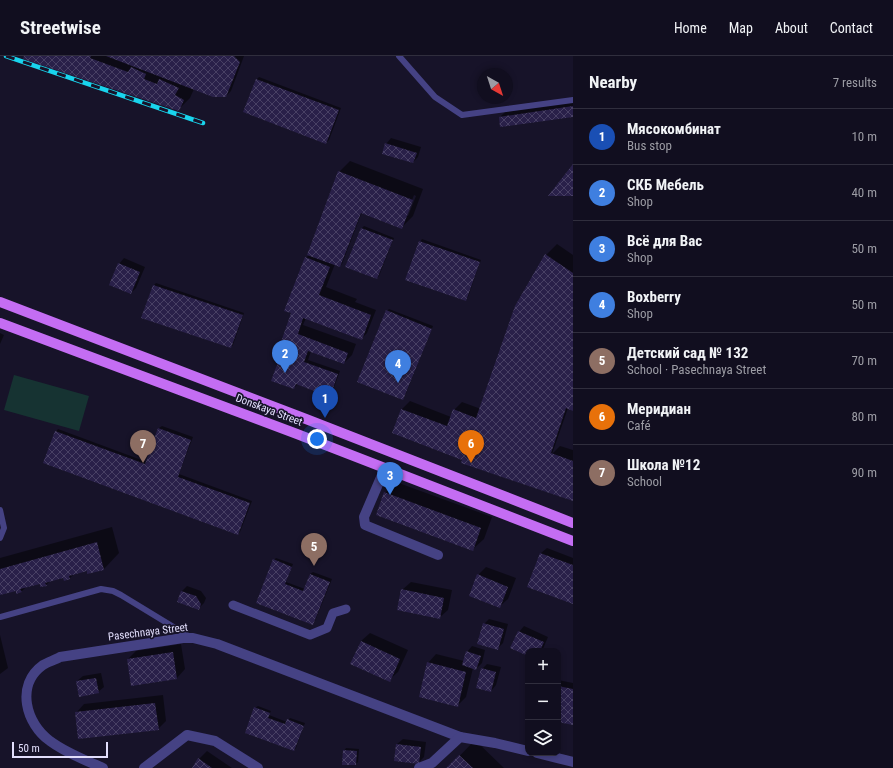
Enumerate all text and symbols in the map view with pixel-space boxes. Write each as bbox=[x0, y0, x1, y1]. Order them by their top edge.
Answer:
text: Streetwise bbox=[20, 16, 101, 39]
text: Home bbox=[674, 20, 707, 36]
text: Map bbox=[729, 20, 753, 36]
text: About bbox=[775, 20, 808, 36]
text: Contact bbox=[830, 20, 873, 36]
north arrow bbox=[477, 68, 513, 104]
text: Nearby bbox=[589, 72, 637, 92]
text: 7 results bbox=[833, 75, 877, 90]
text: Мясокомбинат bbox=[627, 120, 721, 138]
text: 1 bbox=[599, 129, 605, 144]
text: 10 m bbox=[851, 129, 877, 144]
text: Bus stop bbox=[627, 138, 672, 153]
text: СКБ Мебель bbox=[627, 176, 704, 194]
text: 2 bbox=[599, 185, 605, 200]
text: 40 m bbox=[851, 185, 877, 200]
text: Shop bbox=[627, 194, 653, 209]
text: Всё для Вас bbox=[627, 232, 702, 250]
text: 3 bbox=[599, 241, 605, 256]
text: 50 m bbox=[851, 241, 877, 256]
text: Shop bbox=[627, 250, 653, 265]
text: Boxberry bbox=[627, 288, 681, 306]
text: 4 bbox=[599, 297, 605, 312]
text: 50 m bbox=[851, 297, 877, 312]
text: Shop bbox=[627, 306, 653, 321]
pin: 2 bbox=[272, 340, 298, 373]
text: Детский сад № 132 bbox=[627, 344, 748, 362]
pin: 4 bbox=[385, 350, 411, 383]
text: 5 bbox=[599, 353, 605, 368]
text: 70 m bbox=[851, 353, 877, 368]
text: School · Pasechnaya Street bbox=[627, 362, 766, 377]
pin: 1 bbox=[312, 385, 338, 418]
street label: Donskaya Street bbox=[234, 391, 304, 429]
text: Меридиан bbox=[627, 400, 691, 418]
text: 6 bbox=[599, 409, 605, 424]
text: 80 m bbox=[851, 409, 877, 424]
text: Café bbox=[627, 418, 651, 433]
your location bbox=[307, 429, 327, 449]
pin: 7 bbox=[130, 430, 156, 463]
pin: 6 bbox=[458, 430, 484, 463]
text: Школа №12 bbox=[627, 456, 700, 474]
pin: 3 bbox=[377, 462, 403, 495]
text: 7 bbox=[599, 465, 605, 480]
text: 90 m bbox=[851, 465, 877, 480]
text: School bbox=[627, 474, 662, 489]
pin: 5 bbox=[301, 533, 327, 566]
street label: Pasechnaya Street bbox=[107, 621, 189, 643]
map controls bbox=[525, 648, 561, 756]
button: + bbox=[525, 648, 561, 684]
button: − bbox=[525, 684, 561, 720]
button: layers bbox=[525, 720, 561, 756]
scale bar bbox=[12, 740, 108, 759]
text: 50 m bbox=[18, 742, 40, 755]

